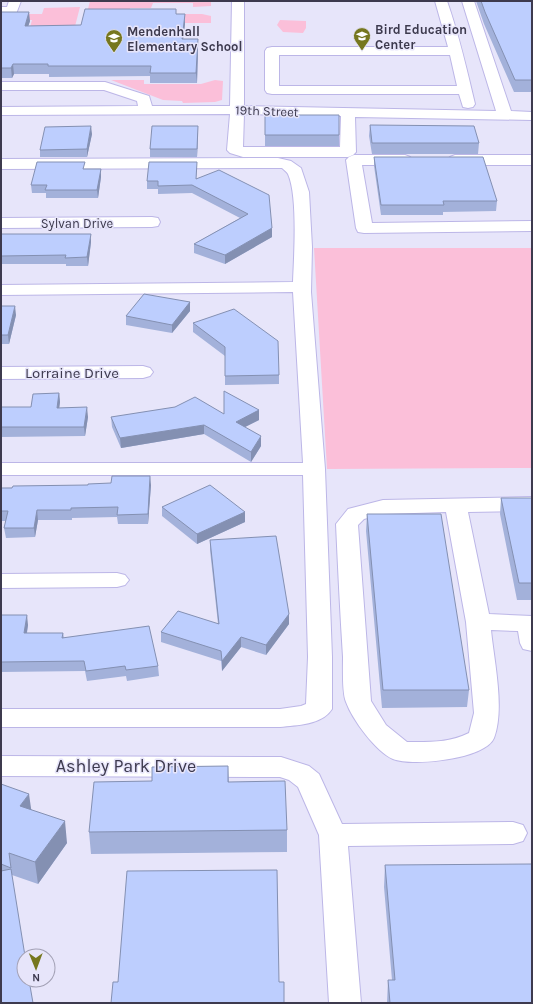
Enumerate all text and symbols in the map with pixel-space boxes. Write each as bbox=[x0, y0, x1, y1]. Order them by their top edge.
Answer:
place label: Bird Education Center bbox=[375, 22, 467, 52]
place label: Mendenhall Elementary School bbox=[127, 24, 242, 54]
school or university icon: Bird Education Center bbox=[352, 26, 372, 51]
school or university icon: Mendenhall Elementary School bbox=[104, 28, 124, 53]
street label: 19th Street bbox=[235, 102, 299, 120]
street label: Sylvan Drive bbox=[41, 216, 114, 231]
street label: Lorraine Drive bbox=[25, 364, 119, 382]
street label: Ashley Park Drive bbox=[56, 755, 196, 777]
north arrow bbox=[16, 948, 56, 988]
text: N bbox=[32, 971, 40, 984]

